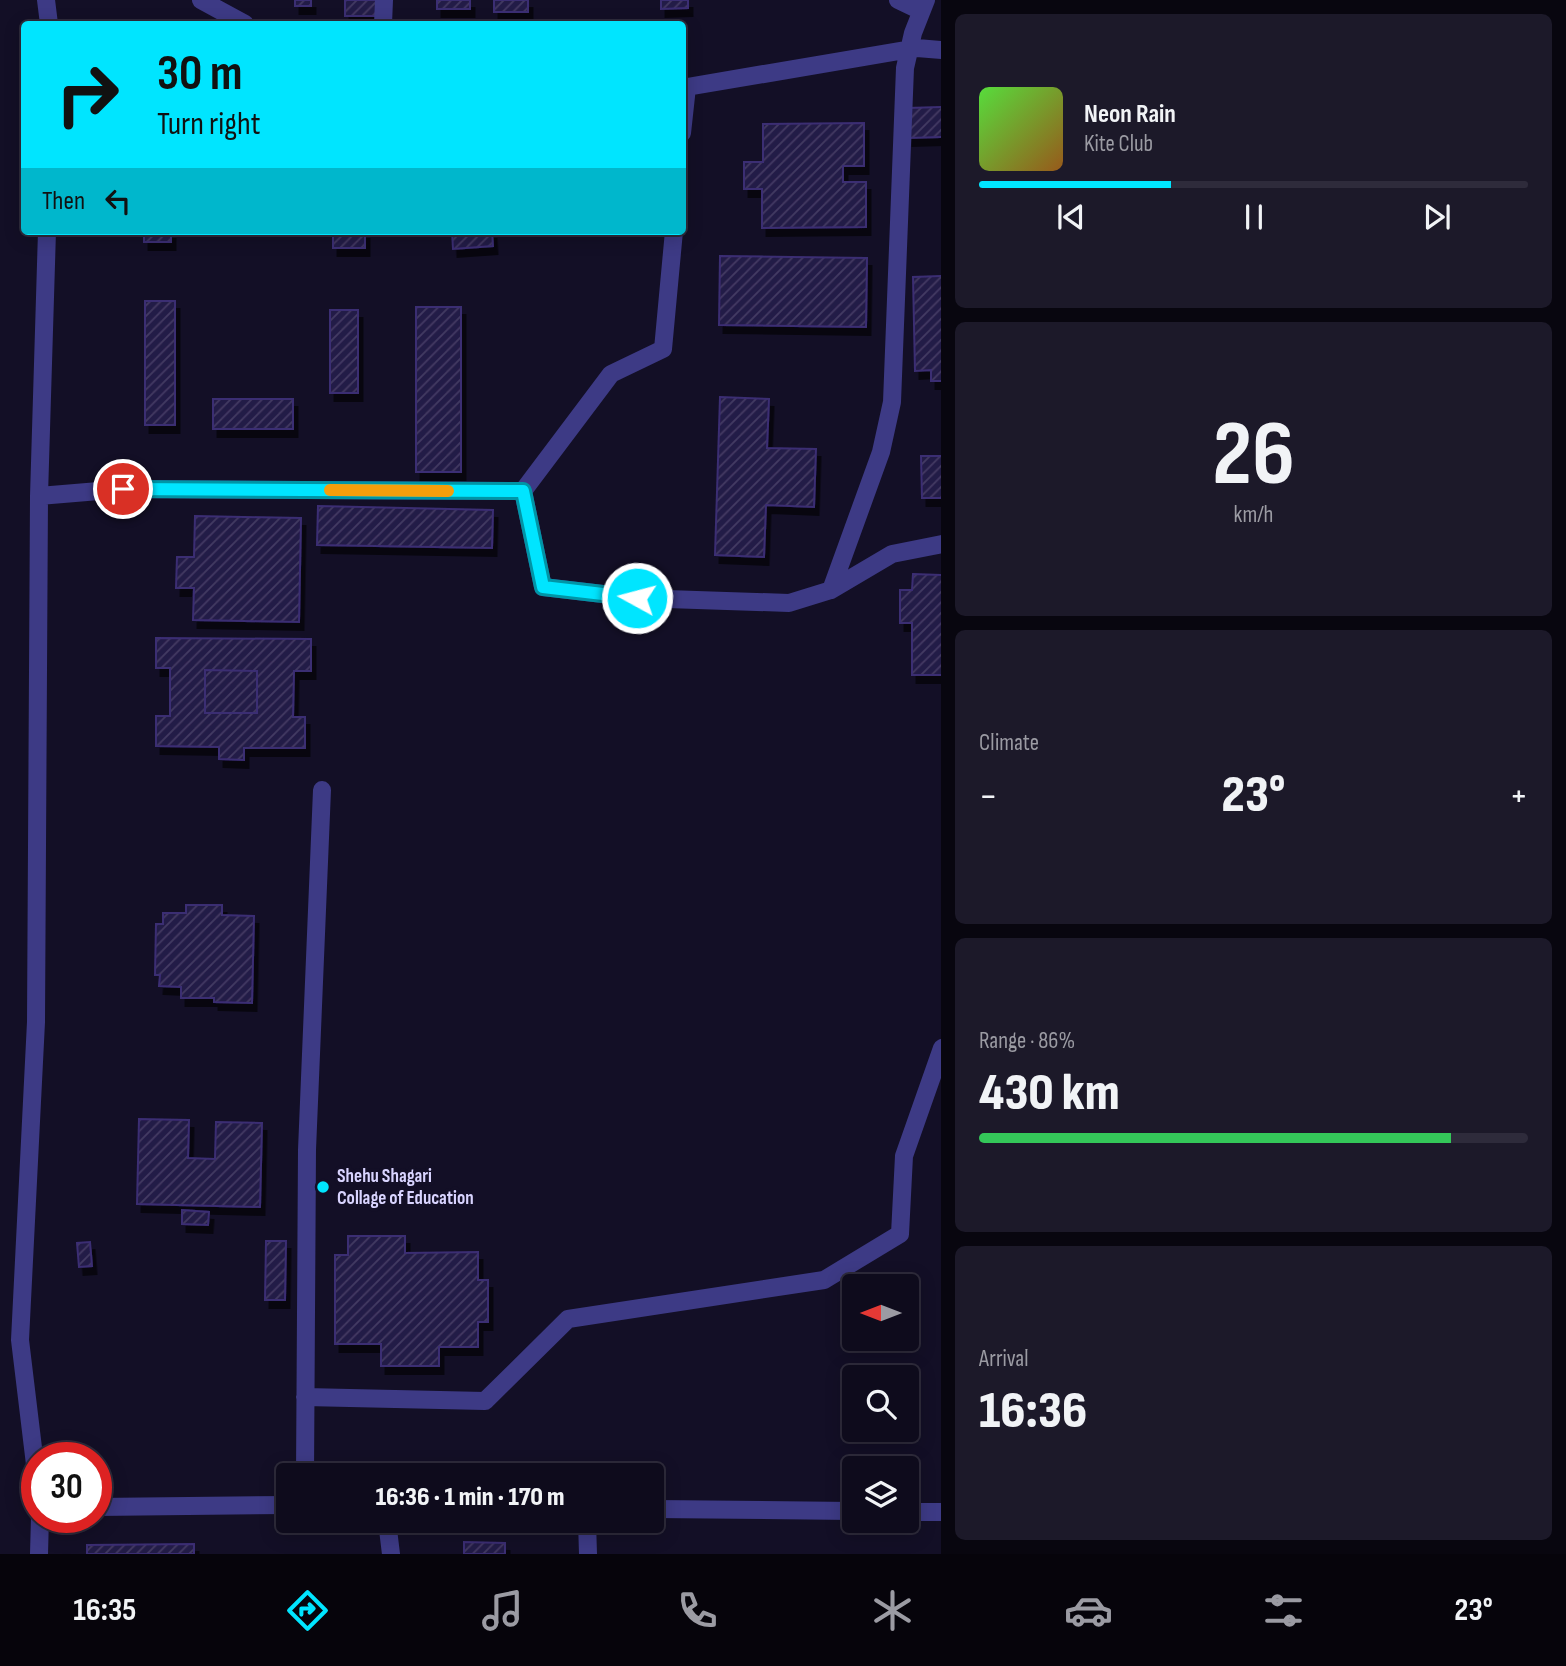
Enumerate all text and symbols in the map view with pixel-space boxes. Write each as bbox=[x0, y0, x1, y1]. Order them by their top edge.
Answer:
text: 30 m bbox=[157, 45, 242, 104]
icon: right bbox=[42, 49, 133, 140]
text: Neon Rain bbox=[1084, 99, 1176, 130]
text: Turn right bbox=[157, 105, 261, 144]
text: Kite Club bbox=[1084, 130, 1153, 158]
icon: left bbox=[99, 182, 137, 220]
text: Then bbox=[42, 186, 85, 217]
icon: previous bbox=[1052, 198, 1090, 236]
icon: pause bbox=[1235, 198, 1273, 236]
icon: next bbox=[1418, 198, 1456, 236]
text: 26 bbox=[1212, 401, 1295, 510]
pin bbox=[93, 459, 153, 519]
icon: arrive bbox=[104, 470, 142, 508]
text: km/h bbox=[1234, 501, 1273, 529]
position arrow bbox=[600, 561, 674, 635]
text: Climate bbox=[979, 729, 1039, 757]
text: 23° bbox=[1221, 764, 1286, 827]
text: − bbox=[979, 774, 998, 819]
text: + bbox=[1509, 774, 1528, 819]
text: Range · 86% bbox=[979, 1027, 1075, 1055]
text: 430 km bbox=[979, 1062, 1120, 1125]
place label: Shehu Shagari Collage of Education bbox=[337, 1165, 474, 1210]
marker: Shehu Shagari Collage of Education bbox=[315, 1179, 331, 1195]
north arrow bbox=[842, 1274, 919, 1351]
map controls bbox=[842, 1274, 919, 1533]
text: Arrival bbox=[979, 1345, 1028, 1373]
button: search bbox=[842, 1365, 919, 1442]
text: 16:36 bbox=[979, 1380, 1087, 1443]
speed limit sign: 30 bbox=[21, 1442, 112, 1533]
button: layers bbox=[842, 1456, 919, 1533]
text: 16:36 · 1 min · 170 m bbox=[375, 1482, 565, 1513]
icon: directions bbox=[283, 1586, 332, 1635]
icon: music bbox=[478, 1586, 527, 1635]
icon: phone bbox=[673, 1586, 722, 1635]
icon: climate bbox=[868, 1586, 917, 1635]
icon: car bbox=[1064, 1586, 1113, 1635]
icon: filters bbox=[1259, 1586, 1308, 1635]
text: 16:35 bbox=[73, 1591, 136, 1630]
text: 23° bbox=[1454, 1591, 1493, 1630]

